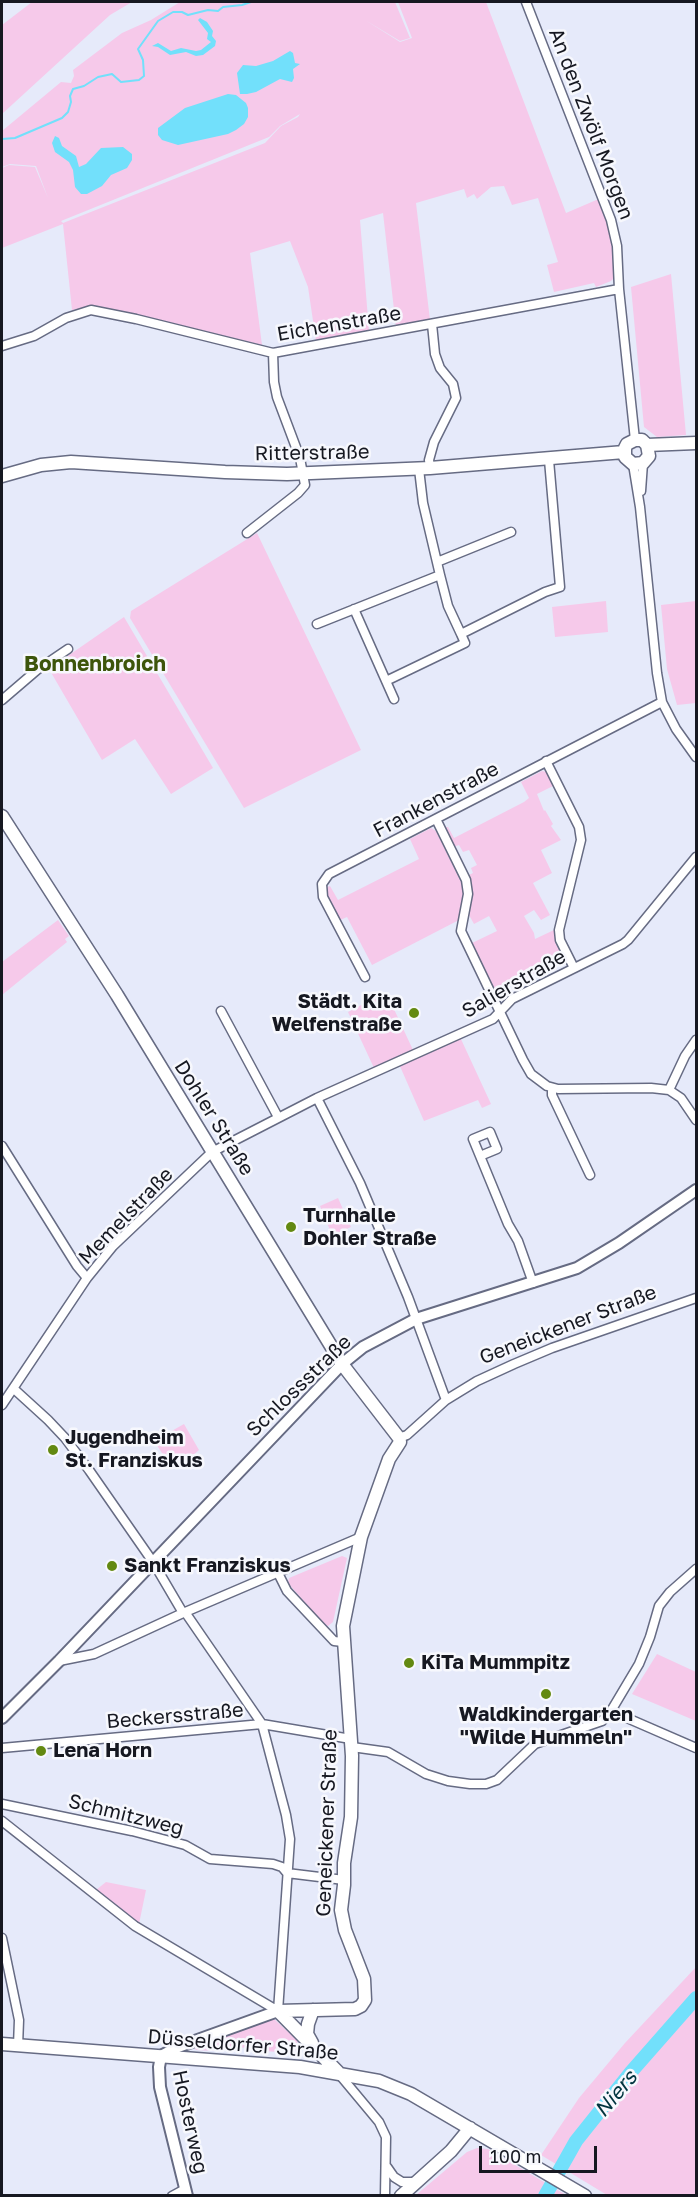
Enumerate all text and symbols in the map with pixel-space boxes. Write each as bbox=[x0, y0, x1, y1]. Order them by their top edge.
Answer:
street label: An den Zwölf Morgen bbox=[543, 25, 639, 223]
street label: Eichenstraße bbox=[275, 301, 403, 347]
street label: Ritterstraße bbox=[254, 440, 370, 466]
district label: Bonnenbroich bbox=[24, 651, 166, 677]
street label: Frankenstraße bbox=[369, 757, 503, 843]
street label: Salierstraße bbox=[458, 945, 570, 1023]
place label: Städt. Kita Welfenstraße bbox=[272, 990, 402, 1037]
marker: Städt. Kita Welfenstraße bbox=[407, 1006, 421, 1020]
street label: Dohler Straße bbox=[169, 1056, 259, 1180]
street label: Memelstraße bbox=[74, 1163, 178, 1269]
place label: Turnhalle Dohler Straße bbox=[303, 1204, 437, 1251]
marker: Turnhalle Dohler Straße bbox=[284, 1220, 298, 1234]
street label: Geneickener Straße bbox=[476, 1280, 660, 1370]
street label: Schlossstraße bbox=[242, 1330, 356, 1442]
place label: Jugendheim St. Franziskus bbox=[65, 1426, 203, 1473]
marker: Jugendheim St. Franziskus bbox=[46, 1443, 60, 1457]
place label: Sankt Franziskus bbox=[124, 1554, 291, 1578]
marker: Sankt Franziskus bbox=[105, 1559, 119, 1573]
place label: KiTa Mummpitz bbox=[421, 1651, 570, 1675]
marker: KiTa Mummpitz bbox=[402, 1656, 416, 1670]
marker: Waldkindergarten "Wilde Hummeln" bbox=[539, 1687, 553, 1701]
street label: Beckersstraße bbox=[105, 1698, 245, 1734]
place label: Waldkindergarten "Wilde Hummeln" bbox=[459, 1703, 633, 1750]
street label: Geneickener Straße bbox=[312, 1729, 342, 1917]
place label: Lena Horn bbox=[53, 1739, 152, 1763]
marker: Lena Horn bbox=[34, 1744, 48, 1758]
street label: Schmitzweg bbox=[66, 1789, 186, 1841]
street label: Düsseldorfer Straße bbox=[147, 2025, 339, 2065]
water label: Niers bbox=[589, 2066, 643, 2122]
street label: Hosterweg bbox=[167, 2068, 213, 2176]
scale bar bbox=[482, 2134, 600, 2172]
text: 100 m bbox=[490, 2145, 541, 2167]

